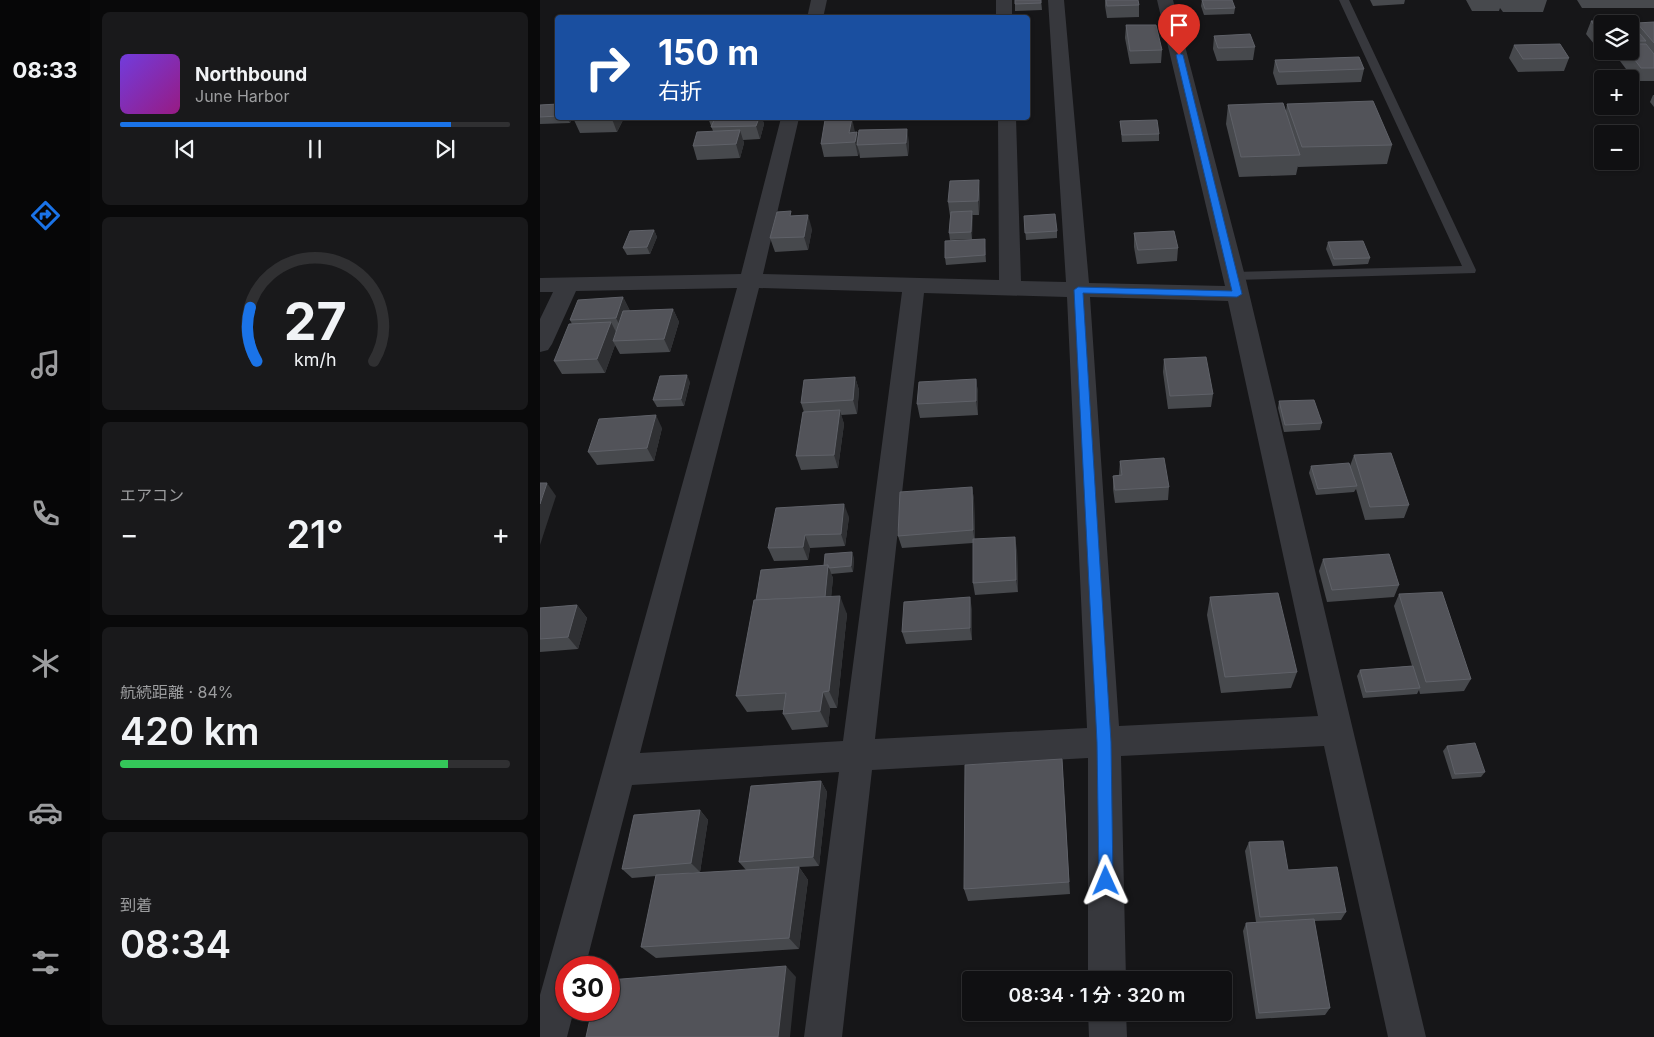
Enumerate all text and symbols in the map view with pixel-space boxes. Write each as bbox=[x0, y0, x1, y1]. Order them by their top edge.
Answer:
pin bbox=[1158, 4, 1200, 55]
icon: arrive bbox=[1165, 11, 1193, 39]
map controls bbox=[1594, 15, 1639, 170]
button: layers bbox=[1594, 15, 1639, 60]
text: 150 m bbox=[658, 31, 759, 73]
icon: right bbox=[575, 35, 640, 100]
text: 08:33 bbox=[13, 57, 77, 83]
text: Northbound bbox=[195, 63, 307, 86]
button: + bbox=[1594, 70, 1639, 115]
text: 右折 bbox=[658, 78, 702, 104]
text: June Harbor bbox=[195, 86, 289, 106]
button: − bbox=[1594, 125, 1639, 170]
icon: previous bbox=[171, 135, 199, 163]
icon: pause bbox=[301, 135, 329, 163]
icon: next bbox=[431, 135, 459, 163]
icon: directions bbox=[28, 198, 63, 233]
text: 27 bbox=[284, 290, 347, 353]
icon: music bbox=[28, 347, 63, 382]
text: km/h bbox=[294, 349, 336, 370]
text: エアコン bbox=[120, 485, 184, 505]
icon: phone bbox=[28, 496, 63, 531]
text: 21° bbox=[286, 511, 344, 557]
text: − bbox=[120, 517, 139, 551]
text: + bbox=[491, 517, 510, 551]
icon: climate bbox=[28, 646, 63, 681]
text: 航続距離 · 84% bbox=[120, 682, 234, 702]
text: 420 km bbox=[120, 708, 259, 754]
icon: car bbox=[28, 795, 63, 830]
position arrow bbox=[1079, 854, 1131, 906]
text: 到着 bbox=[120, 895, 152, 915]
text: 08:34 bbox=[120, 921, 231, 967]
icon: filters bbox=[28, 945, 63, 980]
speed limit sign: 30 bbox=[555, 956, 620, 1021]
text: 08:34 · 1 分 · 320 m bbox=[1009, 984, 1185, 1007]

